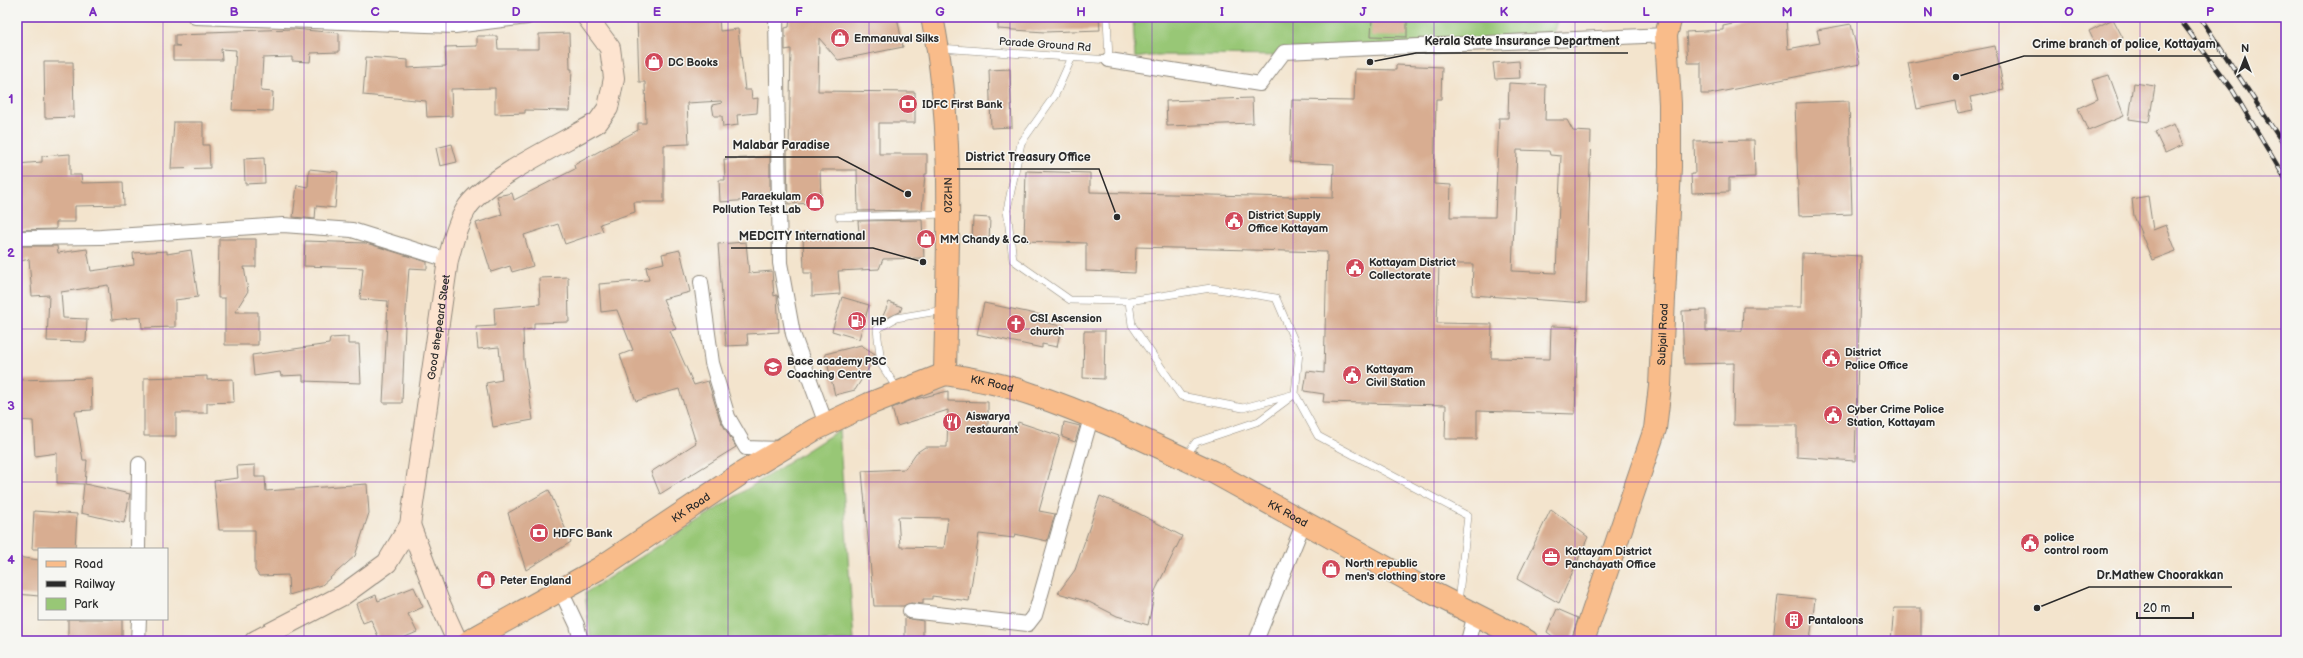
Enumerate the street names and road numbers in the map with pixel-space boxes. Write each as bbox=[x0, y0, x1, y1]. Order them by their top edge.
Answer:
street label: Parade Ground Rd bbox=[998, 35, 1091, 54]
street label: NH220 bbox=[941, 177, 954, 213]
street label: Good shepeard Steet bbox=[425, 273, 453, 381]
street label: Subjail Road bbox=[1655, 303, 1671, 366]
street label: KK Road bbox=[969, 373, 1015, 395]
street label: KK Road bbox=[669, 490, 713, 525]
street label: KK Road bbox=[1265, 497, 1310, 530]

